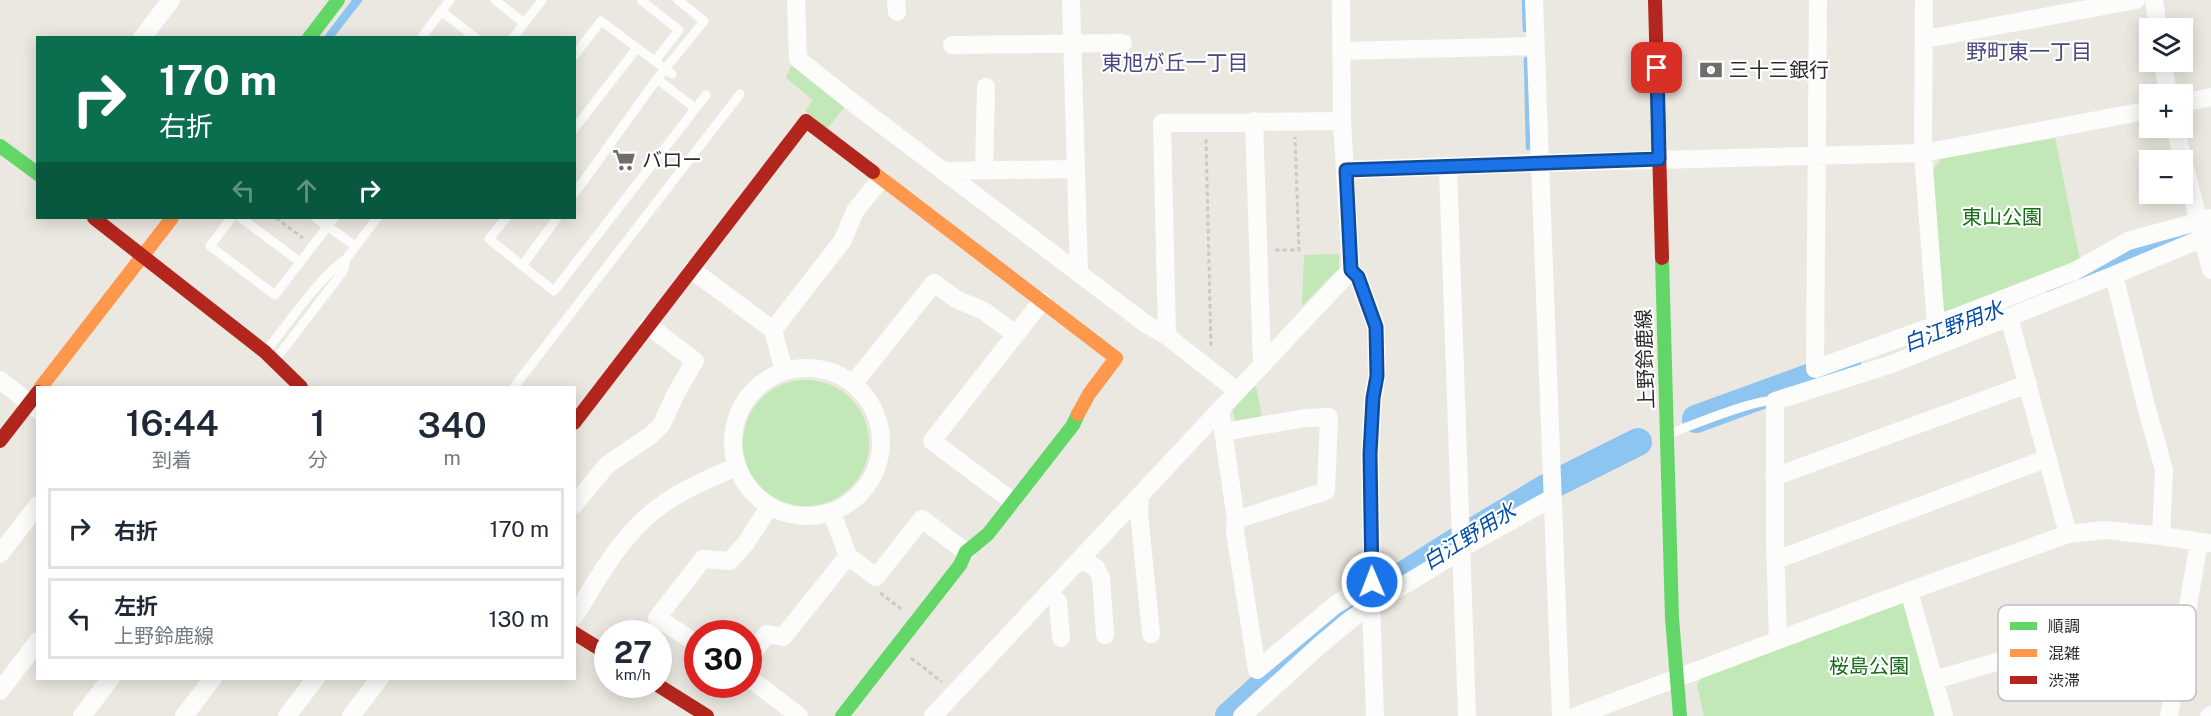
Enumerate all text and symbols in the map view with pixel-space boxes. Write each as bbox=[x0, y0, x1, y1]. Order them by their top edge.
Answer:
map controls bbox=[2139, 18, 2193, 204]
button: layers bbox=[2139, 18, 2193, 72]
district label: 野町東一丁目 bbox=[1966, 39, 2092, 64]
pin bbox=[1631, 42, 1682, 93]
district label: 東旭が丘一丁目 bbox=[1102, 50, 1249, 75]
icon: arrive bbox=[1640, 51, 1673, 84]
text: 170 m bbox=[159, 55, 277, 104]
bank icon: 三十三銀行 bbox=[1698, 57, 1724, 83]
place label: 三十三銀行 bbox=[1729, 58, 1829, 82]
icon: right bbox=[60, 60, 138, 138]
button: + bbox=[2139, 84, 2193, 138]
text: 右折 bbox=[159, 110, 213, 142]
supermarket icon: バロー bbox=[611, 147, 637, 173]
place label: バロー bbox=[642, 148, 702, 172]
button: − bbox=[2139, 150, 2193, 204]
icon: left bbox=[227, 174, 260, 207]
icon: ahead bbox=[290, 174, 323, 207]
icon: right bbox=[353, 174, 386, 207]
park label: 東山公園 bbox=[1962, 205, 2042, 229]
water label: 白江野用水 bbox=[1900, 295, 2008, 356]
street label: 上野鈴鹿線 bbox=[1631, 309, 1659, 409]
text: 16:44 bbox=[125, 402, 219, 444]
text: 1 bbox=[311, 402, 326, 444]
text: 340 bbox=[417, 404, 487, 446]
text: m bbox=[443, 446, 461, 470]
text: 到着 bbox=[152, 448, 192, 472]
text: 分 bbox=[308, 448, 328, 472]
water label: 白江野用水 bbox=[1418, 497, 1522, 574]
icon: right bbox=[63, 512, 96, 545]
text: 170 m bbox=[489, 516, 549, 542]
text: 右折 bbox=[114, 518, 158, 544]
position arrow bbox=[1340, 550, 1404, 614]
text: 左折 bbox=[114, 593, 158, 619]
icon: left bbox=[63, 602, 96, 635]
legend bbox=[1998, 605, 2196, 701]
text: 130 m bbox=[488, 606, 549, 632]
text: 順調 bbox=[2048, 617, 2080, 636]
speed limit sign: 30 bbox=[684, 620, 762, 698]
text: 上野鈴鹿線 bbox=[114, 624, 214, 648]
text: 27 bbox=[614, 634, 652, 670]
text: 混雑 bbox=[2048, 644, 2080, 663]
park label: 桜島公園 bbox=[1829, 654, 1909, 678]
text: km/h bbox=[615, 666, 651, 683]
text: 渋滞 bbox=[2048, 671, 2080, 690]

